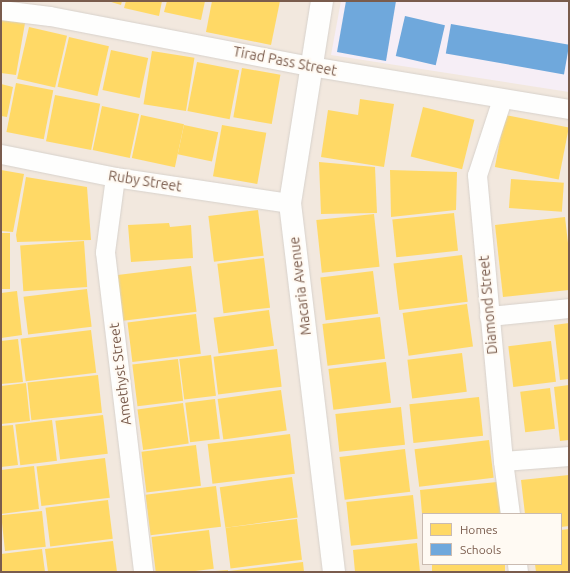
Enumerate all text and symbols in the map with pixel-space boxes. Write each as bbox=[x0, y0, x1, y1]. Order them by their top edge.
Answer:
street label: Tirad Pass Street bbox=[232, 43, 338, 79]
street label: Ruby Street bbox=[107, 167, 183, 195]
street label: Macaria Avenue bbox=[286, 236, 314, 336]
street label: Diamond Street bbox=[475, 255, 501, 355]
street label: Amethyst Street bbox=[105, 322, 135, 426]
legend bbox=[422, 513, 562, 565]
text: Homes bbox=[460, 523, 498, 536]
text: Schools bbox=[460, 543, 501, 556]

